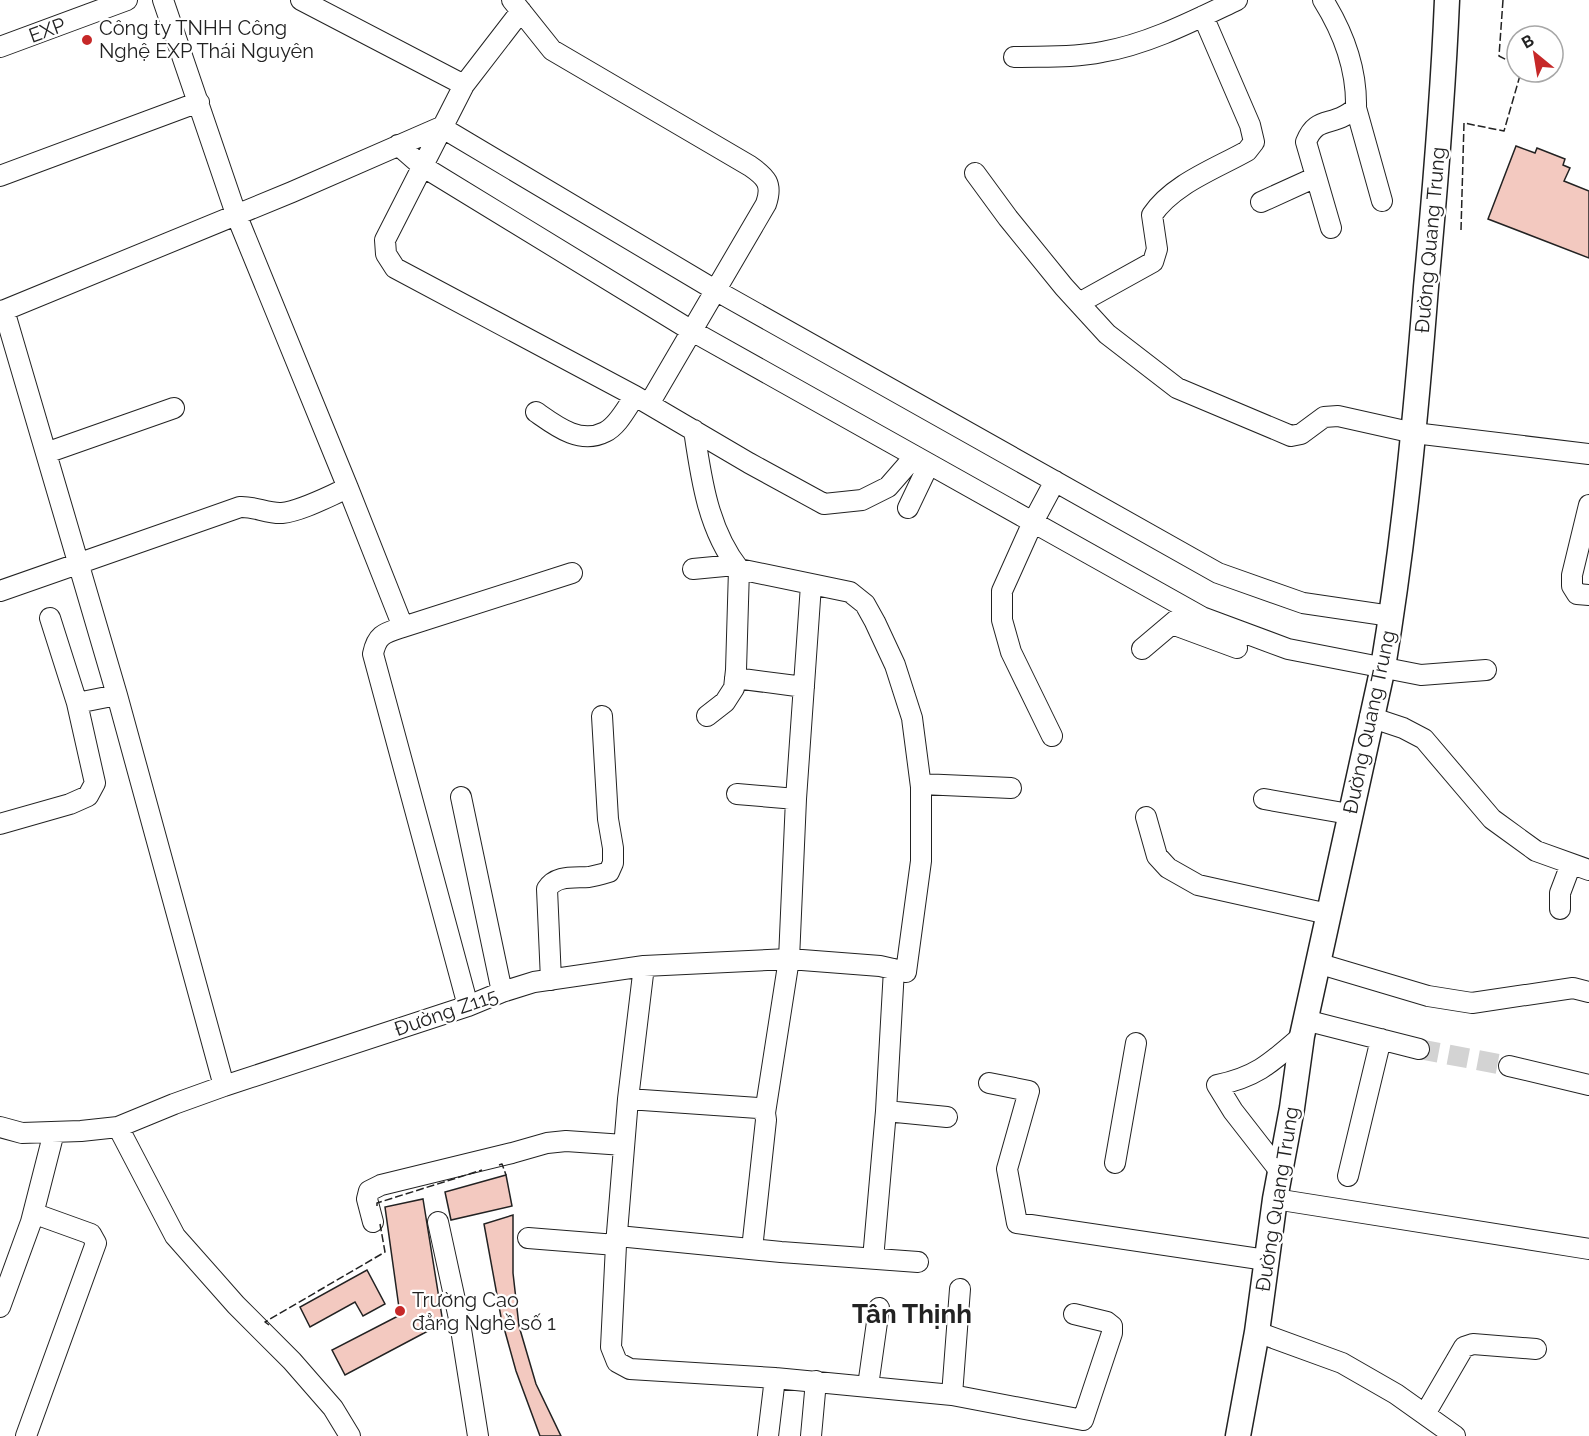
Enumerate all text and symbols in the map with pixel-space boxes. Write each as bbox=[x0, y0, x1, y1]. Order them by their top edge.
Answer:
street label: EXP bbox=[25, 12, 69, 48]
place label: Công ty TNHH Công Nghệ EXP Thái Nguyên bbox=[99, 16, 314, 63]
north arrow bbox=[1505, 24, 1565, 84]
text: B bbox=[1518, 30, 1537, 52]
marker: Công ty TNHH Công Nghệ EXP Thái Nguyên bbox=[80, 33, 94, 47]
street label: Đường Quang Trung bbox=[1410, 146, 1450, 334]
street label: Đường Quang Trung bbox=[1338, 628, 1400, 816]
street label: Đường Z115 bbox=[391, 983, 501, 1041]
street label: Đường Quang Trung bbox=[1251, 1105, 1303, 1293]
place label: Trường Cao đẳng Nghề số 1 bbox=[412, 1288, 556, 1335]
district label: Tân Thịnh bbox=[852, 1299, 972, 1329]
marker: Trường Cao đẳng Nghề số 1 bbox=[393, 1304, 407, 1318]

